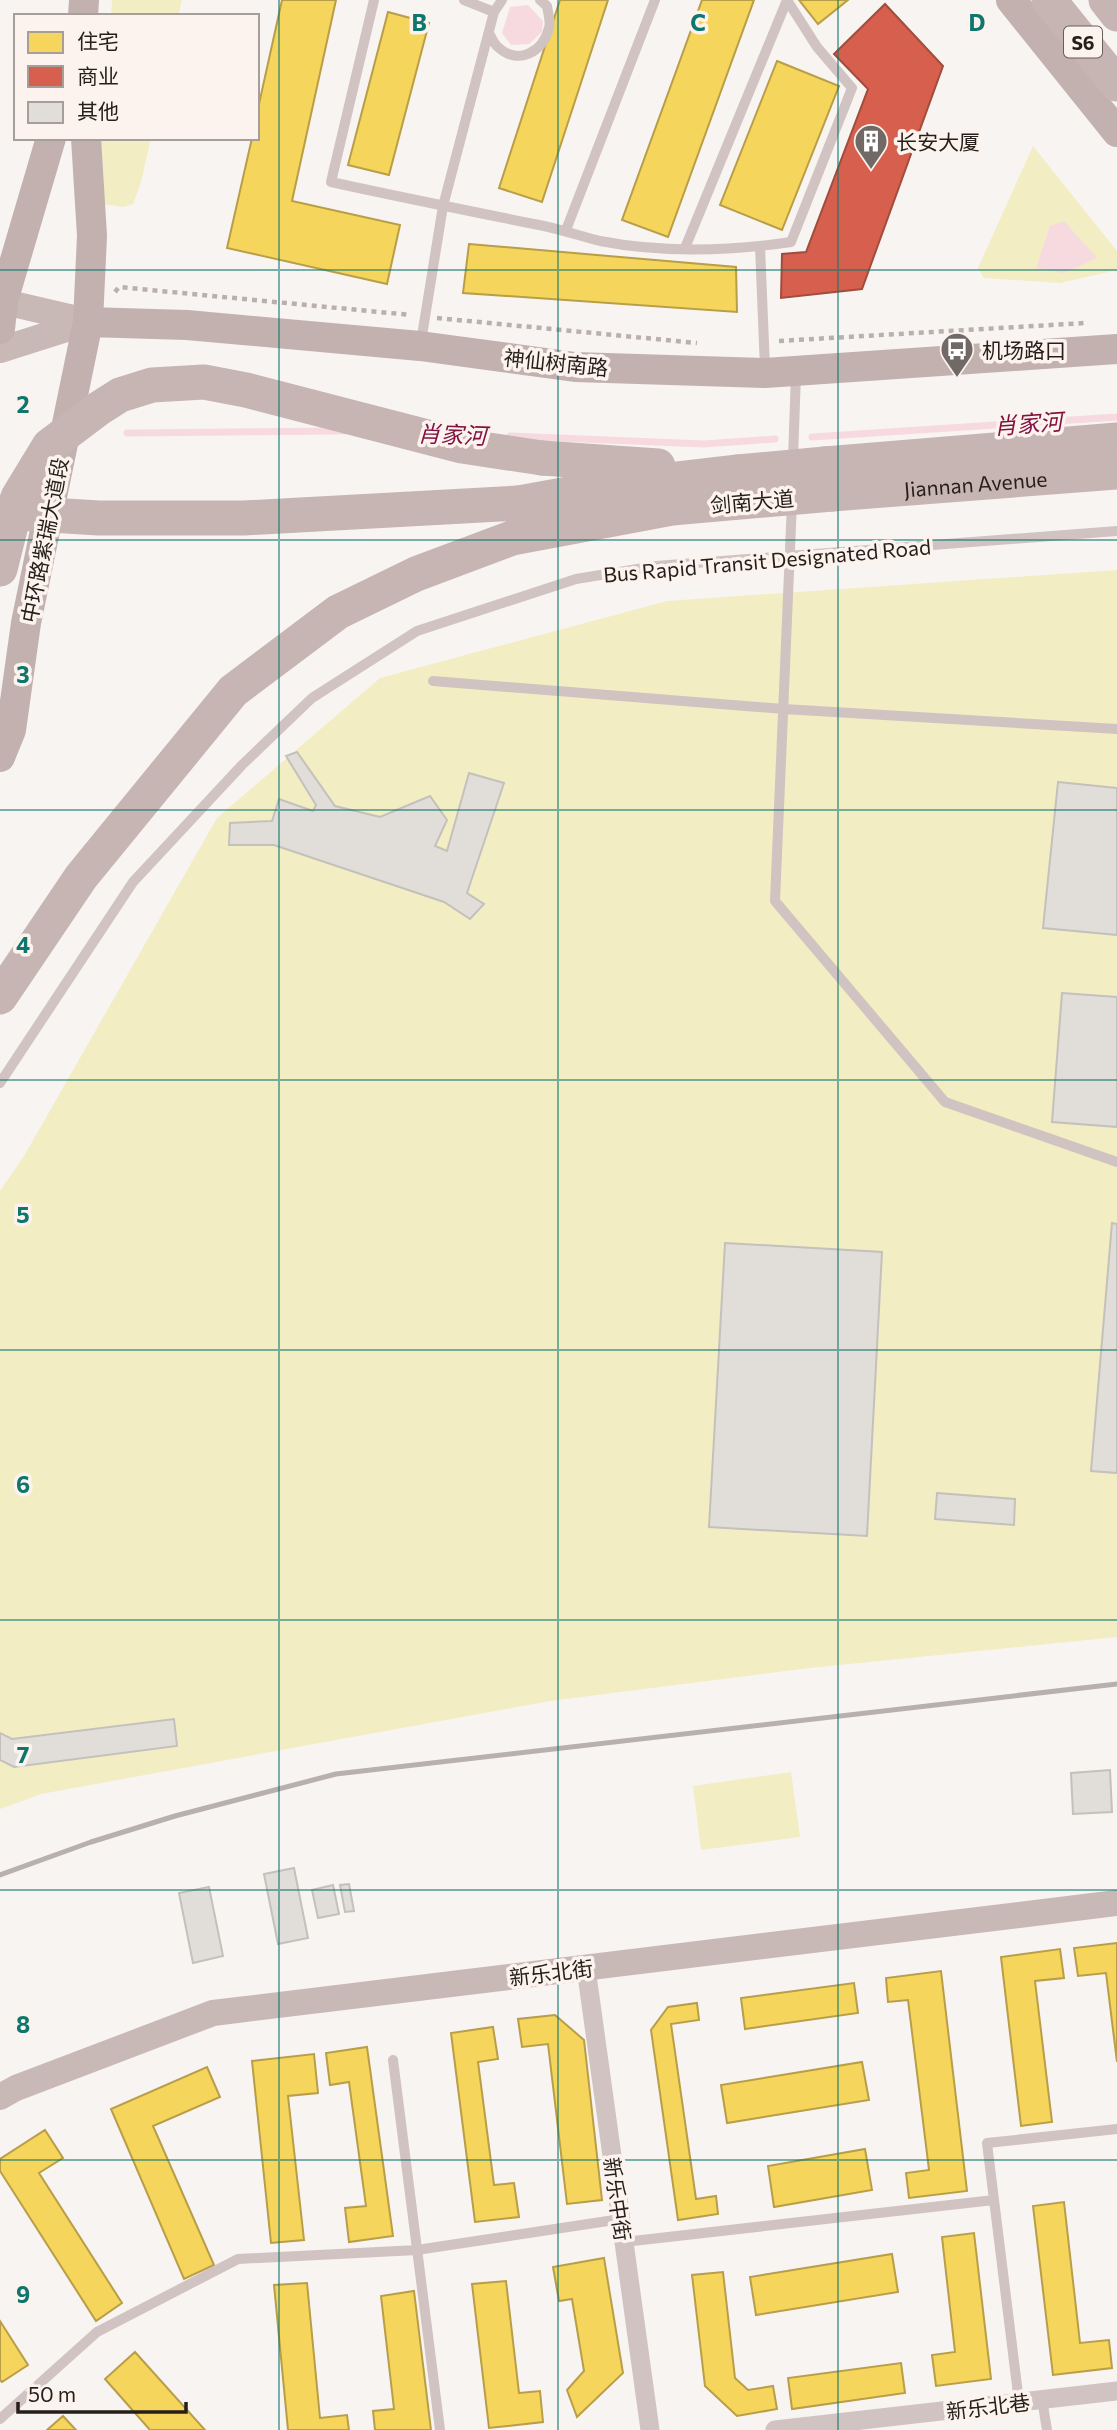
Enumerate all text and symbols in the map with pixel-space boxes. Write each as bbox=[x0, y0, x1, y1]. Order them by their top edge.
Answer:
text: B bbox=[411, 8, 427, 36]
text: C bbox=[690, 8, 706, 36]
text: D bbox=[969, 8, 986, 36]
legend bbox=[14, 14, 259, 140]
road number: S6 bbox=[1064, 26, 1102, 58]
text: 住宅 bbox=[77, 28, 119, 53]
text: 商业 bbox=[77, 63, 119, 88]
text: 其他 bbox=[77, 98, 119, 123]
building icon: 长安大厦 bbox=[852, 122, 890, 171]
place label: 长安大厦 bbox=[896, 129, 980, 154]
bus stop icon: 机场路口 bbox=[938, 330, 976, 379]
place label: 机场路口 bbox=[982, 337, 1066, 362]
street label: 神仙树南路 bbox=[502, 344, 610, 380]
text: 2 bbox=[16, 390, 30, 418]
water label: 肖家河 bbox=[993, 406, 1067, 439]
water label: 肖家河 bbox=[417, 419, 491, 449]
street label: 中环路紫瑞大道段 bbox=[16, 455, 72, 625]
street label: Jiannan Avenue bbox=[903, 465, 1048, 501]
street label: 剑南大道 bbox=[709, 485, 795, 517]
street label: Bus Rapid Transit Designated Road bbox=[602, 533, 932, 587]
text: 3 bbox=[16, 660, 30, 688]
text: 4 bbox=[16, 930, 30, 958]
text: 5 bbox=[16, 1200, 30, 1228]
text: 6 bbox=[16, 1470, 30, 1498]
text: 7 bbox=[17, 1740, 29, 1768]
street label: 新乐北街 bbox=[508, 1954, 594, 1990]
text: 8 bbox=[16, 2010, 30, 2038]
street label: 新乐中街 bbox=[600, 2156, 636, 2242]
text: 9 bbox=[16, 2280, 30, 2308]
scale bar bbox=[18, 2370, 186, 2414]
text: 50 m bbox=[28, 2381, 76, 2406]
street label: 新乐北巷 bbox=[945, 2388, 1031, 2424]

